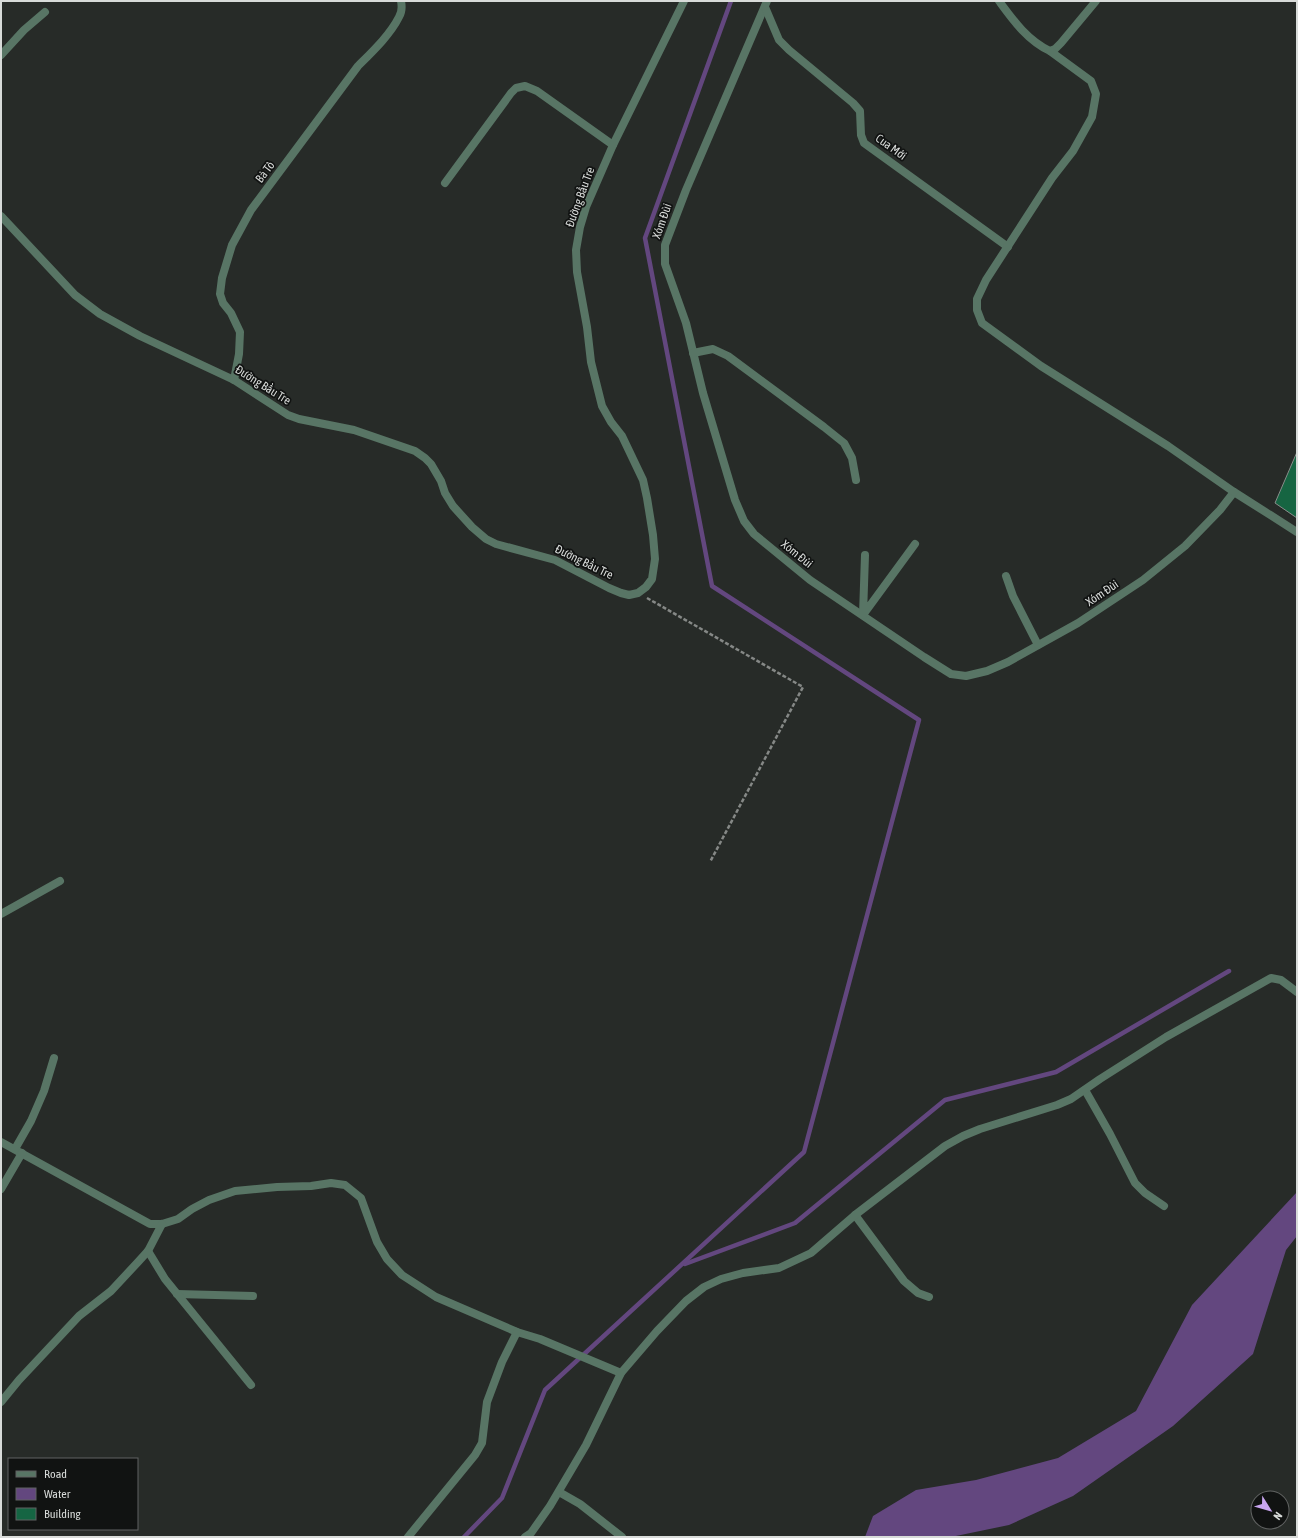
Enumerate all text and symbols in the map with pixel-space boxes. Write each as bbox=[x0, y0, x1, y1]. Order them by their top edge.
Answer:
street label: Cua Mới bbox=[873, 131, 909, 163]
street label: Bà Tô bbox=[252, 158, 278, 185]
street label: Đường Bầu Tre bbox=[563, 165, 597, 229]
street label: Xóm Đùi bbox=[649, 202, 675, 240]
street label: Đường Bầu Tre bbox=[233, 362, 293, 408]
street label: Xóm Đùi bbox=[778, 537, 816, 571]
street label: Đường Bầu Tre bbox=[553, 542, 615, 582]
street label: Xóm Đùi bbox=[1083, 577, 1121, 609]
legend bbox=[8, 1458, 138, 1530]
text: Road bbox=[44, 1467, 67, 1481]
text: Water bbox=[44, 1487, 71, 1501]
north arrow bbox=[1250, 1490, 1290, 1530]
text: Building bbox=[44, 1507, 82, 1521]
text: N bbox=[1271, 1510, 1285, 1522]

